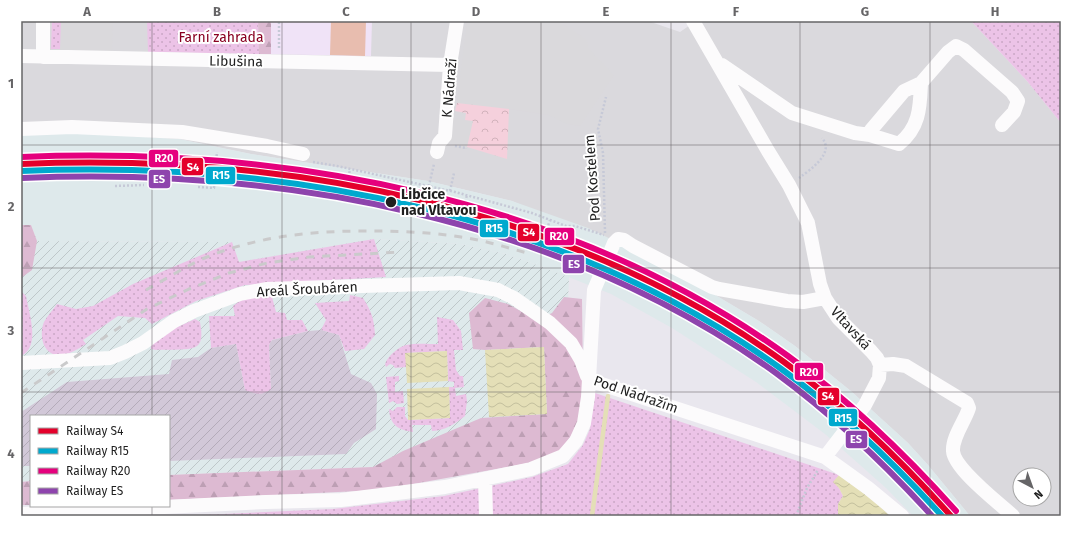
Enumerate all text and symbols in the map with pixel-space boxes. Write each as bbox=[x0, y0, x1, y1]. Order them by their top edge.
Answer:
text: A bbox=[82, 4, 91, 19]
text: B bbox=[213, 4, 221, 19]
text: C bbox=[342, 4, 350, 19]
text: D bbox=[472, 4, 481, 19]
text: E bbox=[603, 4, 610, 19]
text: F bbox=[733, 4, 740, 19]
text: G bbox=[861, 4, 869, 19]
text: H bbox=[991, 4, 999, 19]
park label: Farní zahrada bbox=[178, 29, 264, 46]
street label: Libušina bbox=[209, 53, 263, 70]
street label: K Nádraží bbox=[438, 57, 461, 119]
text: 1 bbox=[8, 76, 14, 91]
street label: Pod Kostelem bbox=[581, 134, 604, 222]
line badge: R20 bbox=[148, 149, 179, 168]
text: R20 bbox=[155, 152, 174, 165]
line badge: S4 bbox=[181, 157, 204, 176]
text: S4 bbox=[187, 161, 199, 174]
line badge: R15 bbox=[205, 166, 236, 185]
line badge: ES bbox=[148, 169, 171, 189]
text: R15 bbox=[212, 169, 230, 182]
text: ES bbox=[153, 173, 166, 186]
place label: Libčice nad Vltavou bbox=[401, 186, 477, 219]
marker: Libčice nad Vltavou bbox=[384, 195, 398, 209]
text: 2 bbox=[8, 199, 15, 214]
line badge: R15 bbox=[479, 219, 509, 238]
text: R15 bbox=[485, 222, 503, 235]
line badge: S4 bbox=[517, 223, 540, 242]
text: S4 bbox=[523, 226, 535, 239]
line badge: R20 bbox=[544, 227, 575, 246]
text: R20 bbox=[550, 230, 569, 243]
line badge: ES bbox=[562, 254, 585, 274]
text: ES bbox=[568, 258, 581, 271]
street label: Areál Šroubáren bbox=[256, 277, 358, 301]
street label: Vltavská bbox=[827, 303, 874, 353]
text: 3 bbox=[7, 323, 15, 338]
line badge: R20 bbox=[794, 362, 824, 381]
text: R20 bbox=[800, 366, 819, 379]
street label: Pod Nádražím bbox=[591, 372, 680, 417]
line badge: S4 bbox=[817, 387, 840, 406]
text: S4 bbox=[822, 390, 834, 403]
line badge: R15 bbox=[828, 408, 858, 427]
text: R15 bbox=[834, 412, 852, 425]
legend bbox=[30, 415, 170, 507]
text: Railway S4 bbox=[66, 424, 124, 438]
line badge: ES bbox=[845, 430, 868, 449]
text: ES bbox=[850, 433, 863, 446]
text: Railway R15 bbox=[66, 444, 129, 458]
text: 4 bbox=[7, 446, 15, 461]
text: Railway R20 bbox=[66, 464, 131, 478]
north arrow bbox=[1012, 467, 1052, 507]
text: Railway ES bbox=[66, 484, 124, 498]
text: N bbox=[1031, 487, 1045, 501]

